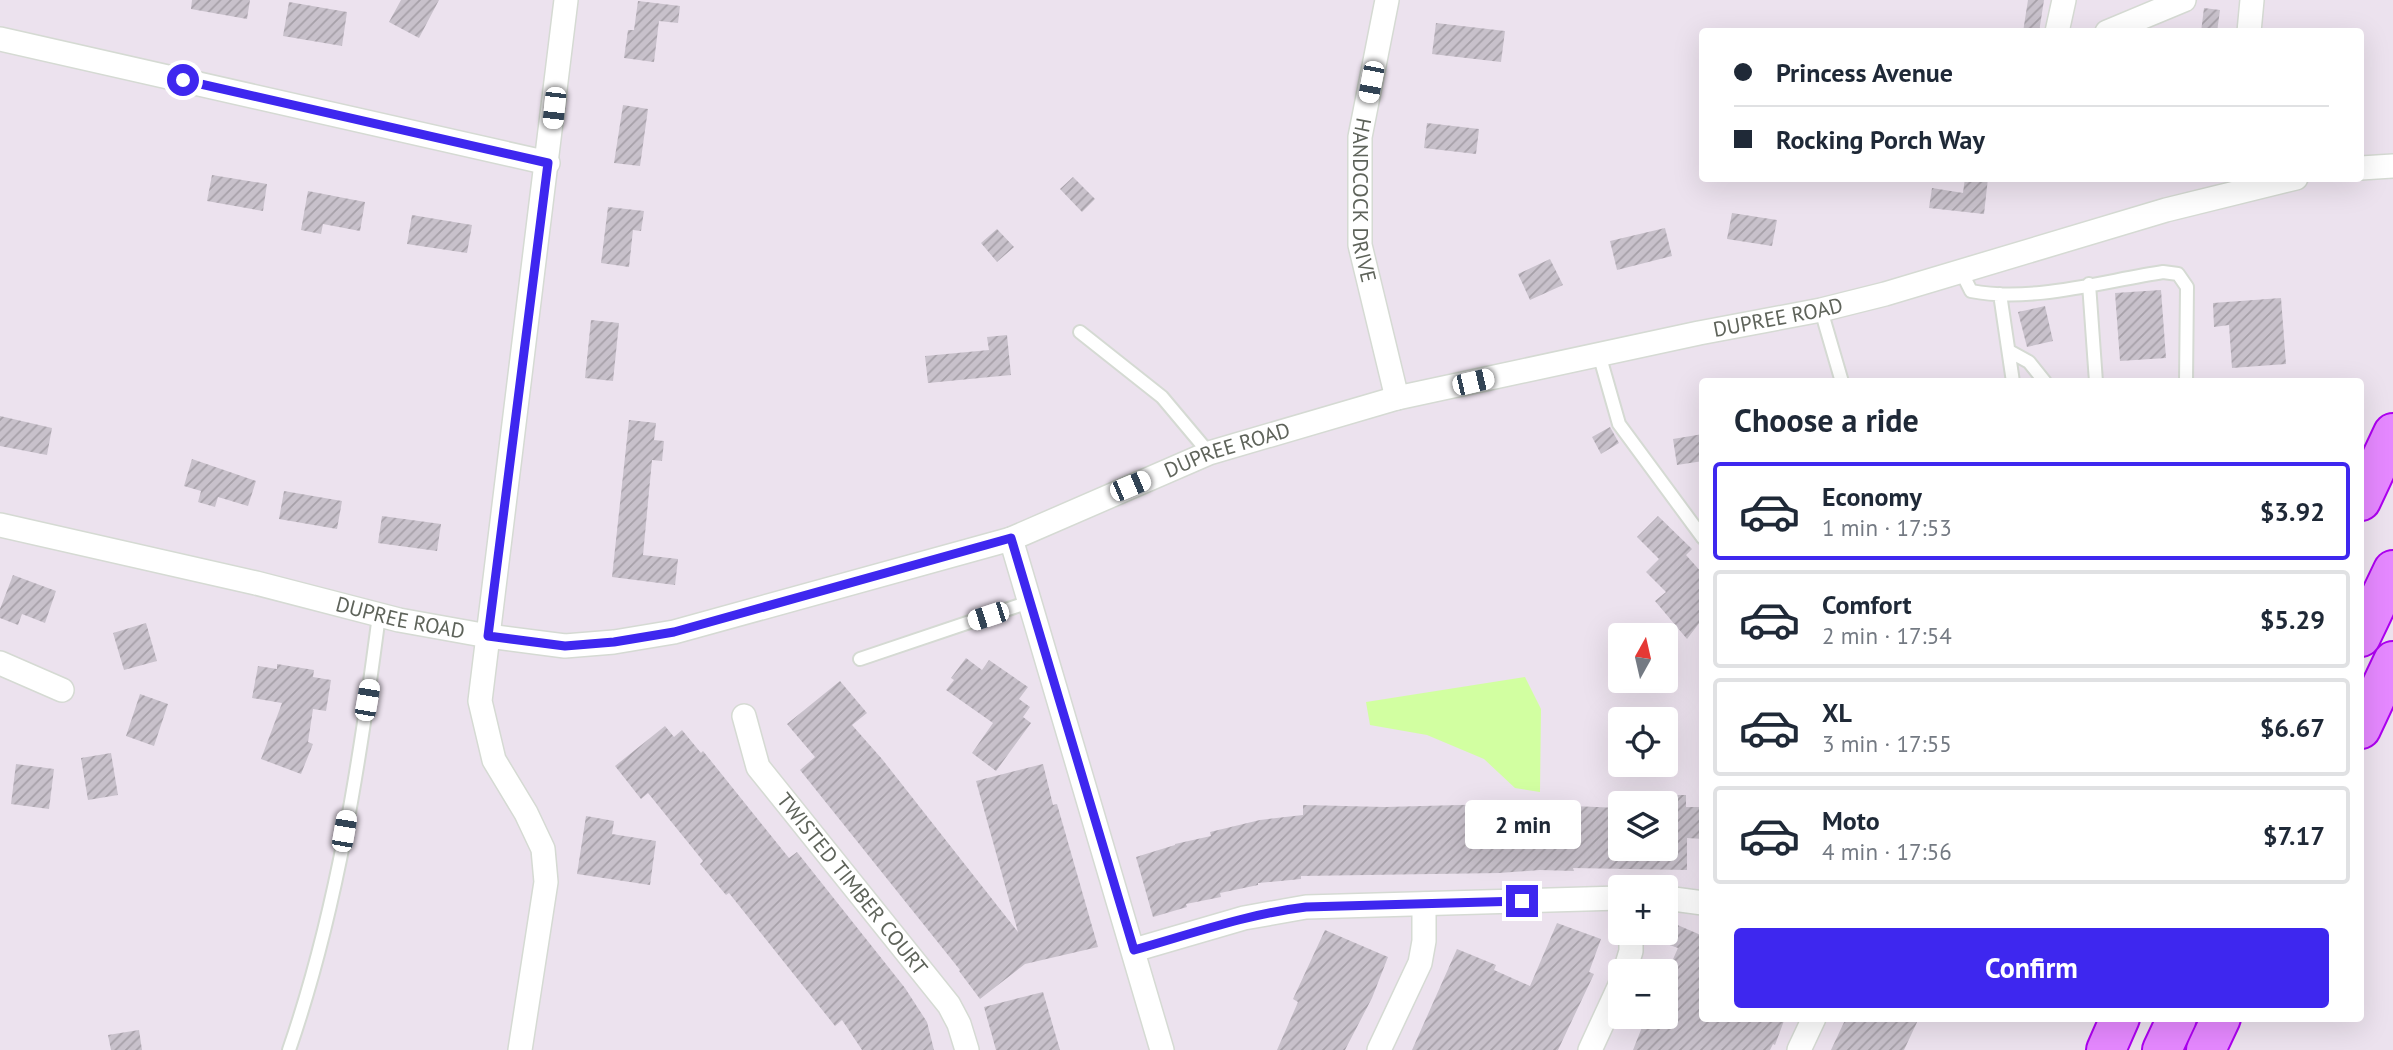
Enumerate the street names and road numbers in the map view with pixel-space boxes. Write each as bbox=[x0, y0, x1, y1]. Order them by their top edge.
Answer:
street label: HANDCOCK DRIVE bbox=[1346, 115, 1383, 285]
street label: DUPREE ROAD bbox=[1711, 291, 1845, 343]
street label: DUPREE ROAD bbox=[1160, 416, 1293, 484]
street label: DUPREE ROAD bbox=[333, 590, 467, 645]
street label: TWISTED TIMBER COURT bbox=[771, 787, 934, 981]

